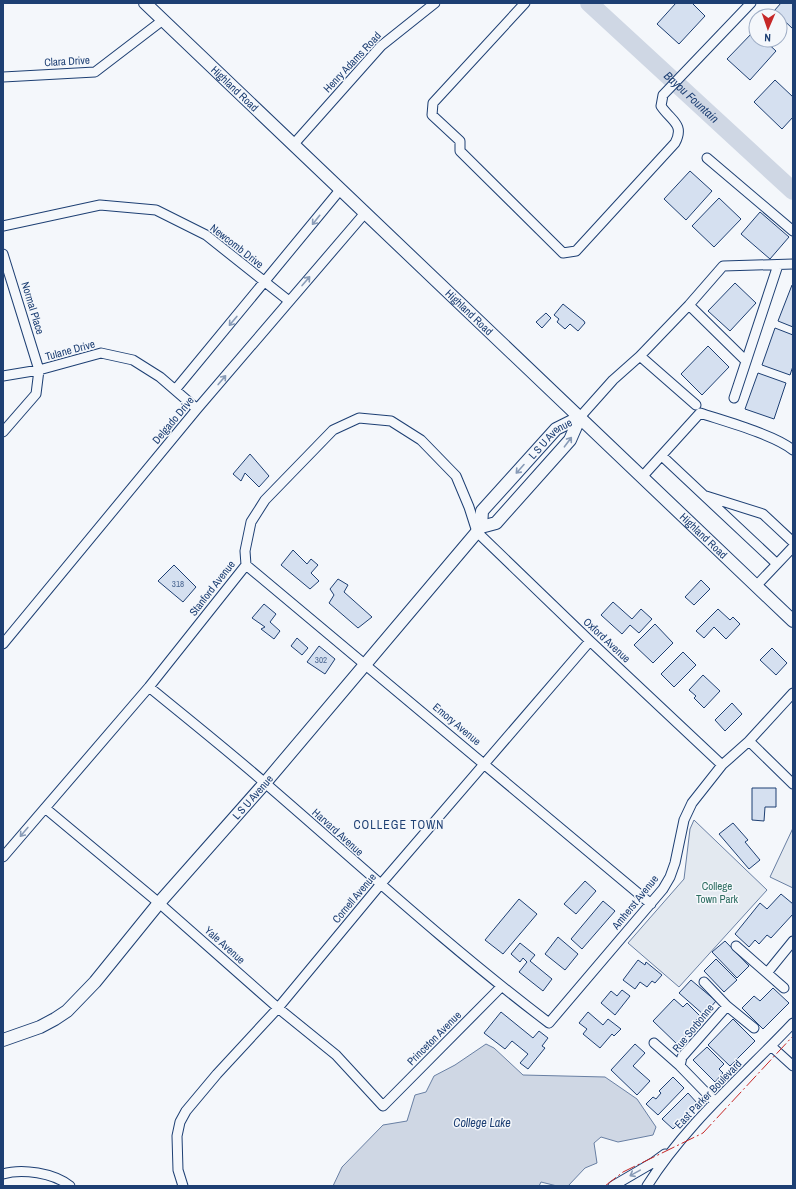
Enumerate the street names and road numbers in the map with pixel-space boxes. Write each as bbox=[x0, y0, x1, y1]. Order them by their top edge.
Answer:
street label: Henry Adams Road bbox=[320, 29, 384, 95]
street label: Clara Drive bbox=[44, 53, 90, 69]
street label: Highland Road bbox=[208, 63, 261, 114]
street label: Newcomb Drive bbox=[207, 221, 267, 271]
street label: Normal Place bbox=[18, 280, 48, 336]
street label: Highland Road bbox=[443, 286, 496, 338]
street label: Tulane Drive bbox=[44, 337, 96, 363]
street label: Delgado Drive bbox=[149, 393, 197, 447]
street label: L S U Avenue bbox=[525, 415, 574, 462]
street label: Highland Road bbox=[677, 510, 730, 562]
street label: Stanford Avenue bbox=[186, 557, 238, 619]
street label: Oxford Avenue bbox=[580, 615, 634, 665]
street label: Emory Avenue bbox=[430, 700, 484, 748]
street label: L S U Avenue bbox=[229, 772, 276, 822]
street label: Harvard Avenue bbox=[309, 805, 367, 859]
street label: Cornell Avenue bbox=[329, 870, 379, 926]
street label: Amherst Avenue bbox=[608, 872, 661, 933]
street label: Yale Avenue bbox=[202, 923, 248, 967]
street label: Rue Sorbonne bbox=[669, 1001, 717, 1055]
street label: Princeton Avenue bbox=[404, 1008, 464, 1068]
street label: East Parker Boulevard bbox=[672, 1057, 744, 1131]

